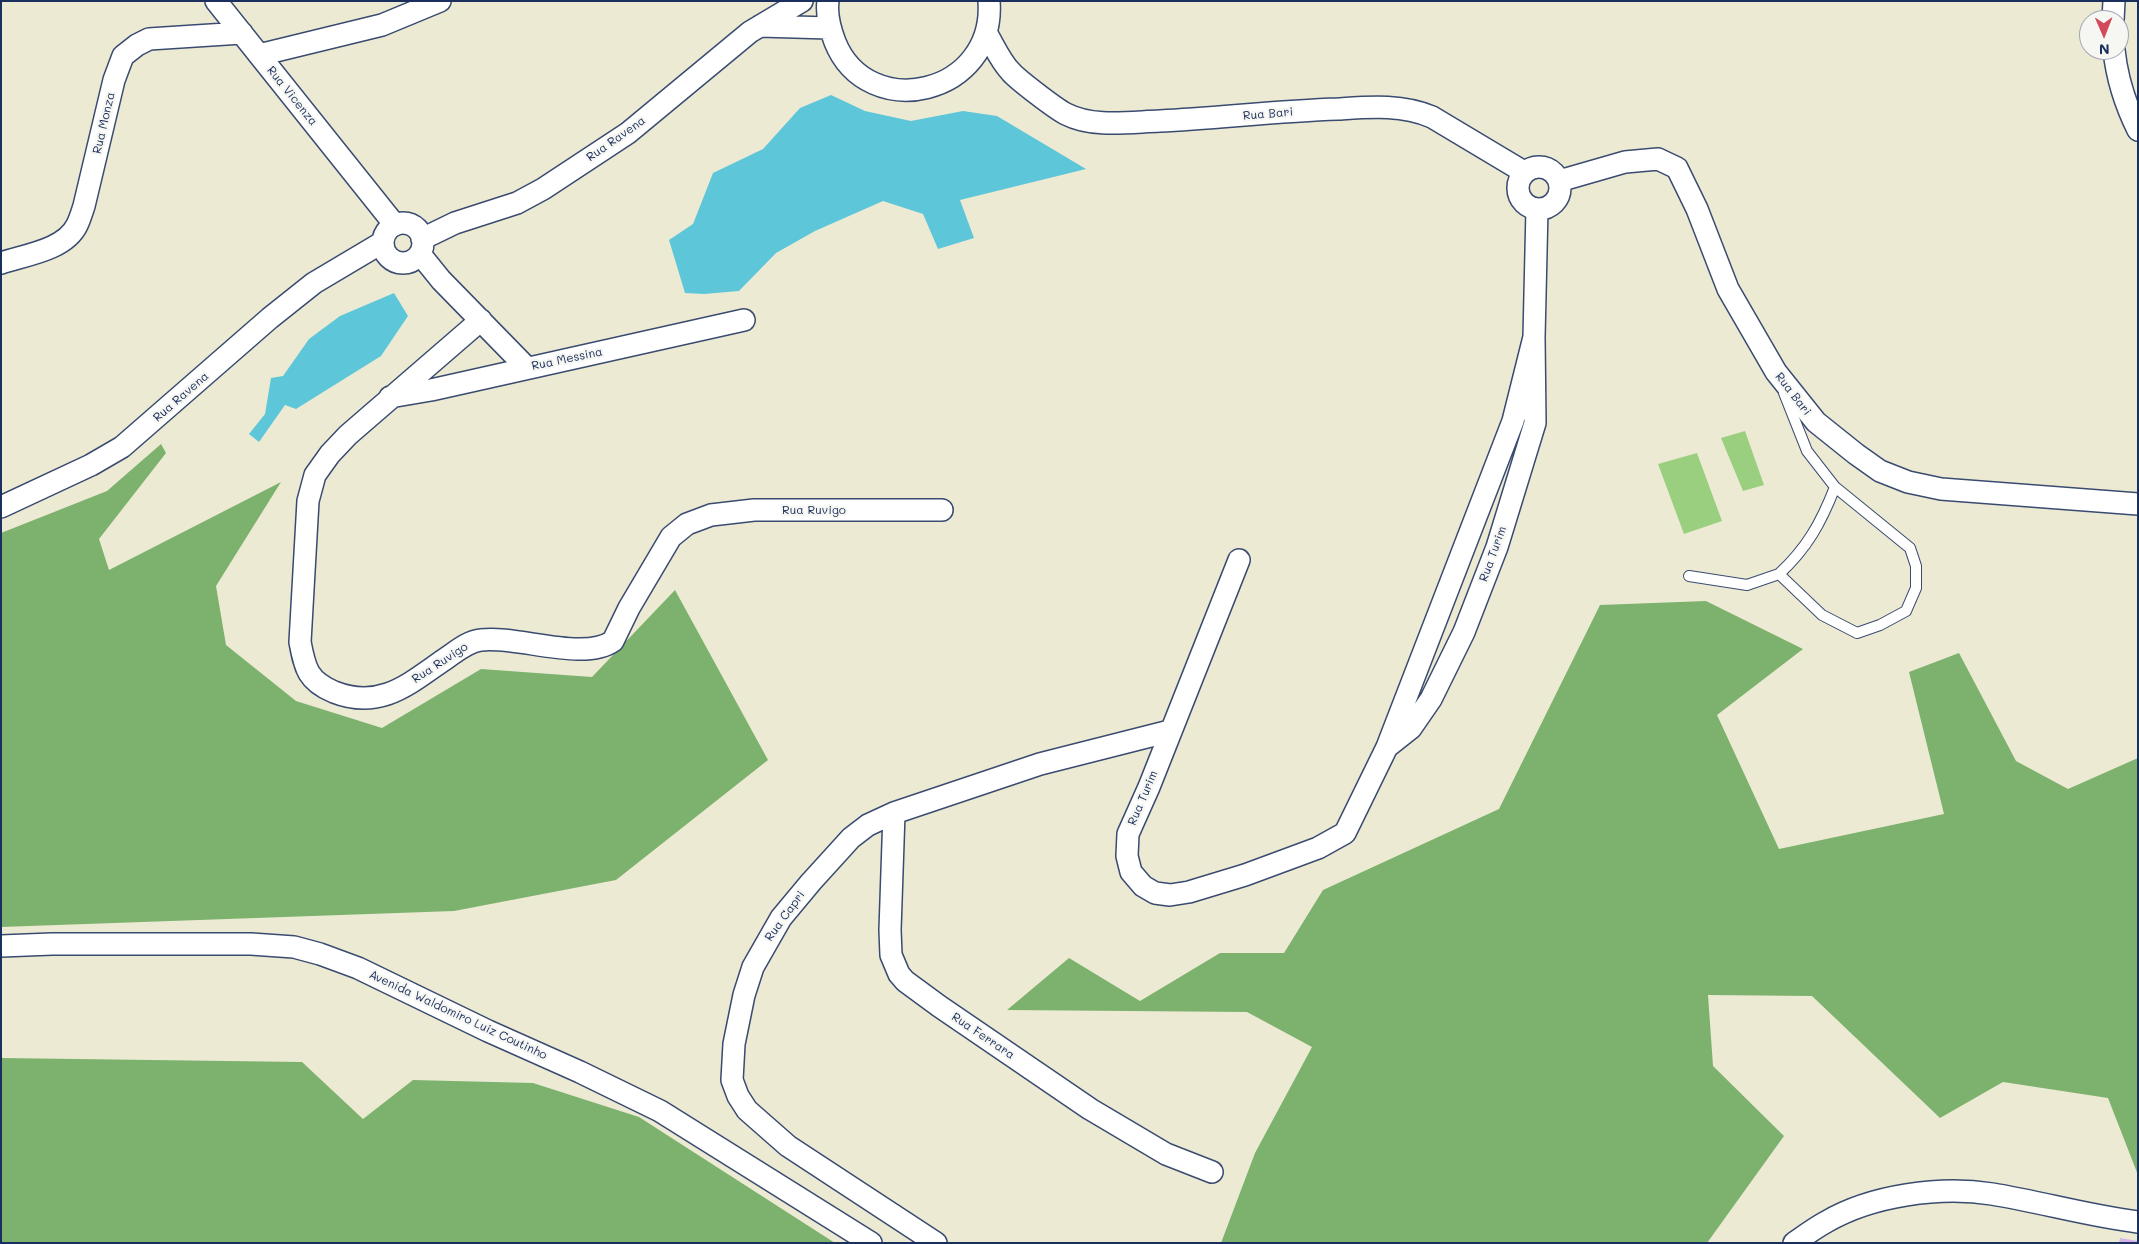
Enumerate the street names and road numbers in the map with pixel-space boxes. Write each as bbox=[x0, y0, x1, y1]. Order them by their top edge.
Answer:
street label: Rua Vicenza bbox=[264, 63, 320, 129]
street label: Rua Monza bbox=[90, 91, 118, 155]
street label: Rua Bari bbox=[1242, 105, 1294, 123]
street label: Rua Ravena bbox=[584, 113, 648, 165]
street label: Rua Messina bbox=[530, 344, 604, 374]
street label: Rua Ravena bbox=[150, 369, 212, 425]
street label: Rua Bari bbox=[1772, 370, 1814, 418]
street label: Rua Ruvigo bbox=[782, 503, 846, 517]
street label: Rua Turim bbox=[1476, 524, 1510, 584]
street label: Rua Ruvigo bbox=[409, 640, 471, 686]
street label: Rua Turim bbox=[1125, 768, 1161, 828]
street label: Rua Capri bbox=[762, 888, 808, 944]
street label: Avenida Waldomiro Luiz Coutinho bbox=[367, 967, 549, 1063]
street label: Rua Ferrara bbox=[949, 1010, 1017, 1062]

